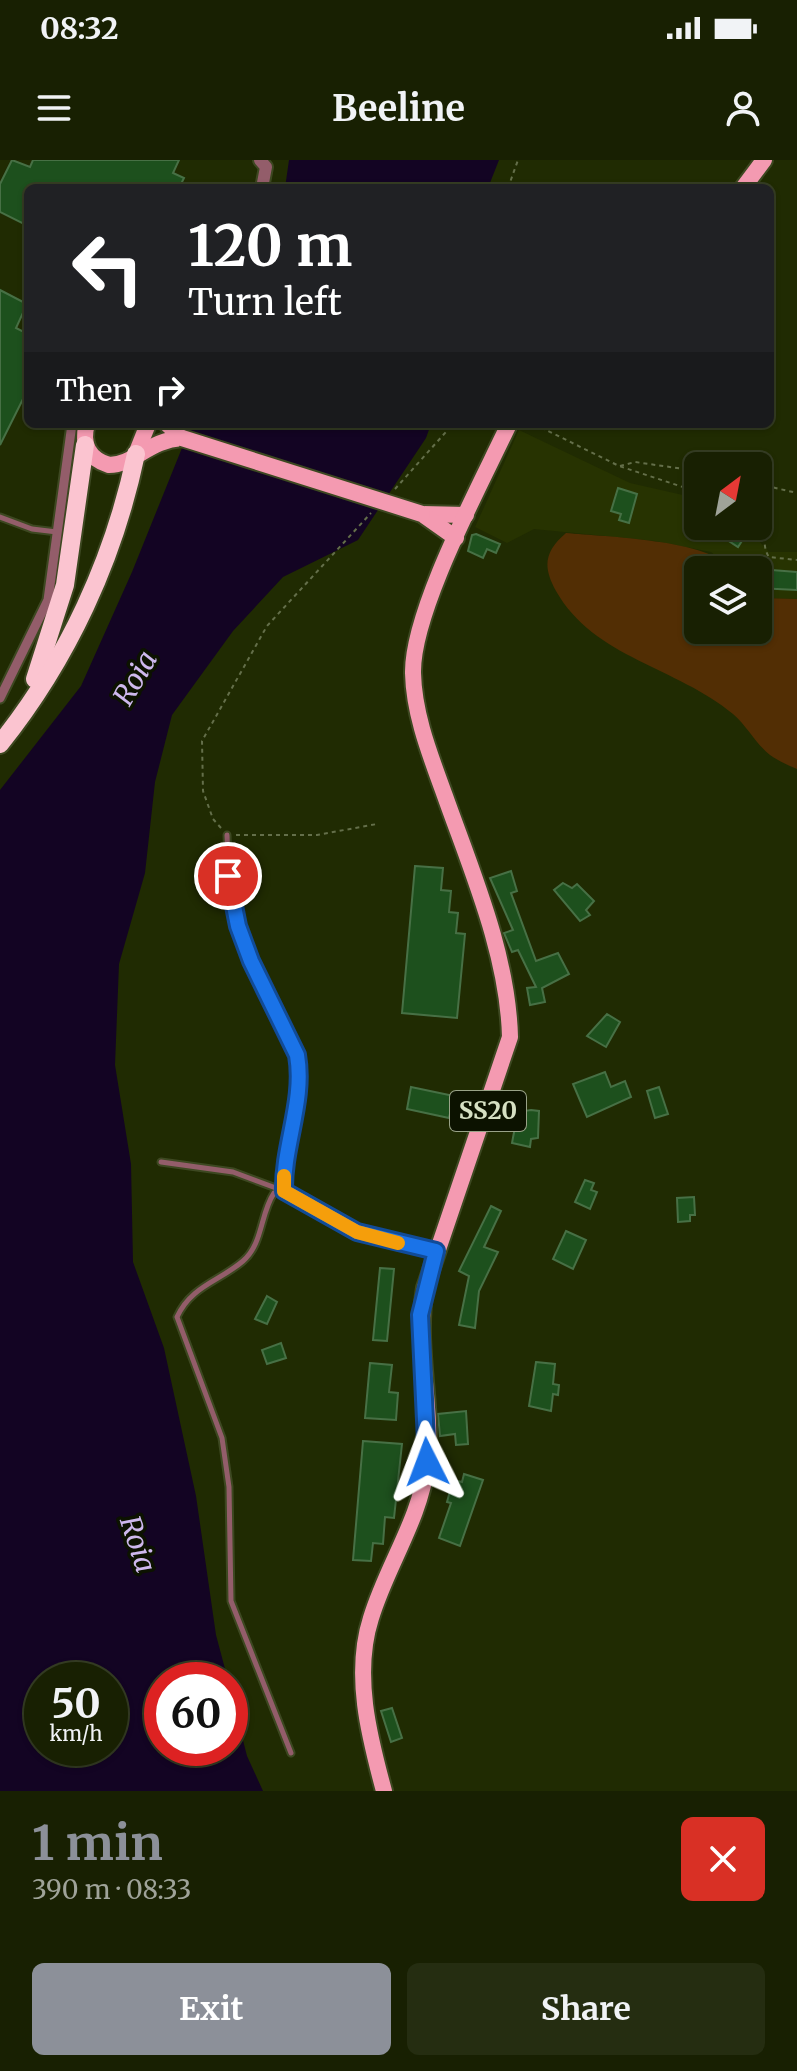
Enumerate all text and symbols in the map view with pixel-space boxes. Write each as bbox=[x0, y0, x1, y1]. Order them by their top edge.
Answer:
text: 08:32 bbox=[40, 9, 119, 47]
icon: menu bbox=[32, 86, 76, 130]
text: Beeline bbox=[332, 86, 465, 131]
icon: person bbox=[721, 86, 765, 130]
text: 120 m bbox=[188, 211, 352, 281]
icon: left bbox=[56, 216, 160, 320]
text: Turn left bbox=[188, 280, 342, 325]
icon: right bbox=[148, 368, 192, 412]
text: Then bbox=[56, 371, 132, 409]
north arrow bbox=[684, 452, 772, 540]
map controls bbox=[684, 452, 772, 644]
button: layers bbox=[684, 556, 772, 644]
water label: Roia bbox=[105, 644, 165, 712]
pin bbox=[194, 842, 262, 910]
icon: arrive bbox=[206, 854, 250, 898]
road number: SS20 bbox=[450, 1091, 526, 1131]
position arrow bbox=[385, 1420, 469, 1504]
water label: Roia bbox=[112, 1511, 164, 1577]
speed limit sign: 60 bbox=[144, 1662, 248, 1766]
text: 50 bbox=[51, 1679, 101, 1729]
text: km/h bbox=[50, 1721, 102, 1746]
text: 1 min bbox=[32, 1813, 163, 1873]
button: close bbox=[681, 1817, 765, 1901]
text: 390 m · 08:33 bbox=[32, 1873, 191, 1906]
button: Exit bbox=[32, 1963, 391, 2055]
button: Share bbox=[407, 1963, 765, 2055]

